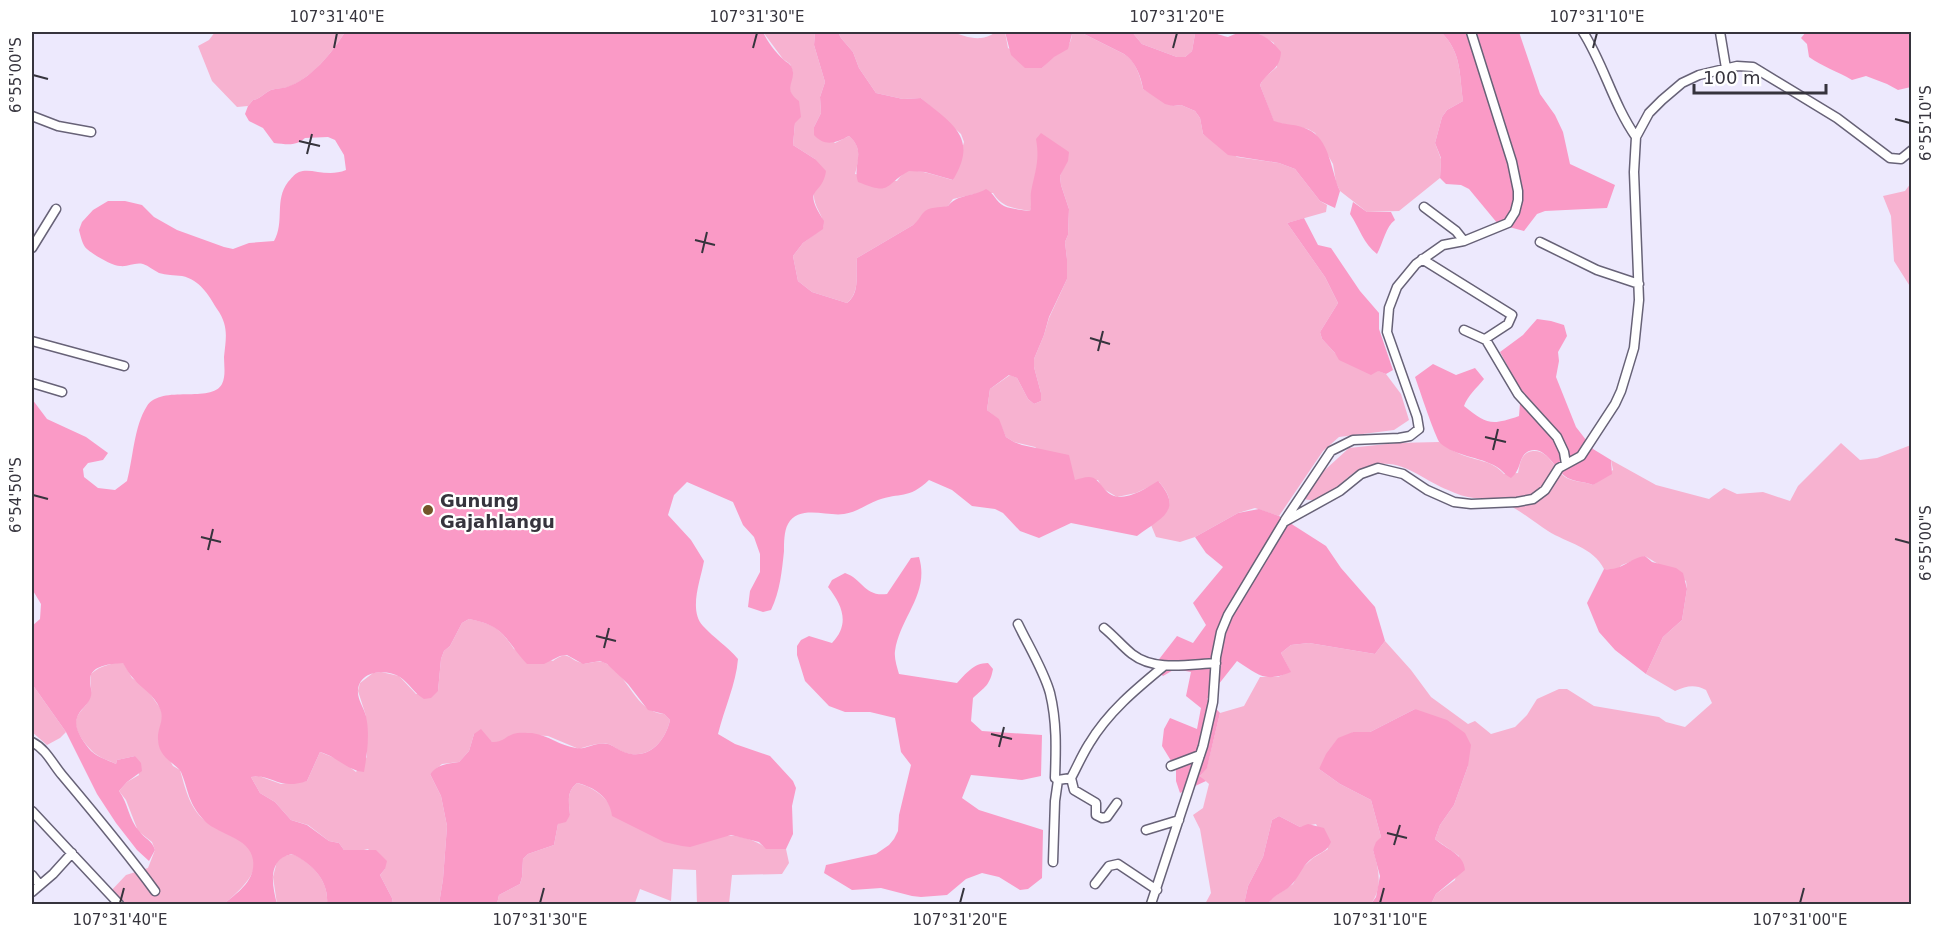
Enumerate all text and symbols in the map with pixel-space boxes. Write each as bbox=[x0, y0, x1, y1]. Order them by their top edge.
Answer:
text: 107°31'40"E bbox=[290, 8, 384, 26]
text: 107°31'30"E bbox=[710, 8, 804, 26]
text: 107°31'20"E bbox=[1130, 8, 1224, 26]
text: 107°31'10"E bbox=[1550, 8, 1644, 26]
text: 6°55'00"S bbox=[7, 37, 25, 113]
scale bar bbox=[1694, 57, 1826, 95]
text: 100 m bbox=[1703, 67, 1761, 88]
text: 6°55'10"S bbox=[1917, 85, 1935, 161]
text: 6°54'50"S bbox=[7, 457, 25, 533]
place label: Gunung Gajahlangu bbox=[440, 490, 555, 532]
marker: Gunung Gajahlangu bbox=[421, 503, 435, 517]
text: 6°55'00"S bbox=[1917, 505, 1935, 581]
text: 107°31'40"E bbox=[73, 911, 167, 929]
text: 107°31'30"E bbox=[493, 911, 587, 929]
text: 107°31'20"E bbox=[913, 911, 1007, 929]
text: 107°31'10"E bbox=[1333, 911, 1427, 929]
text: 107°31'00"E bbox=[1753, 911, 1847, 929]

